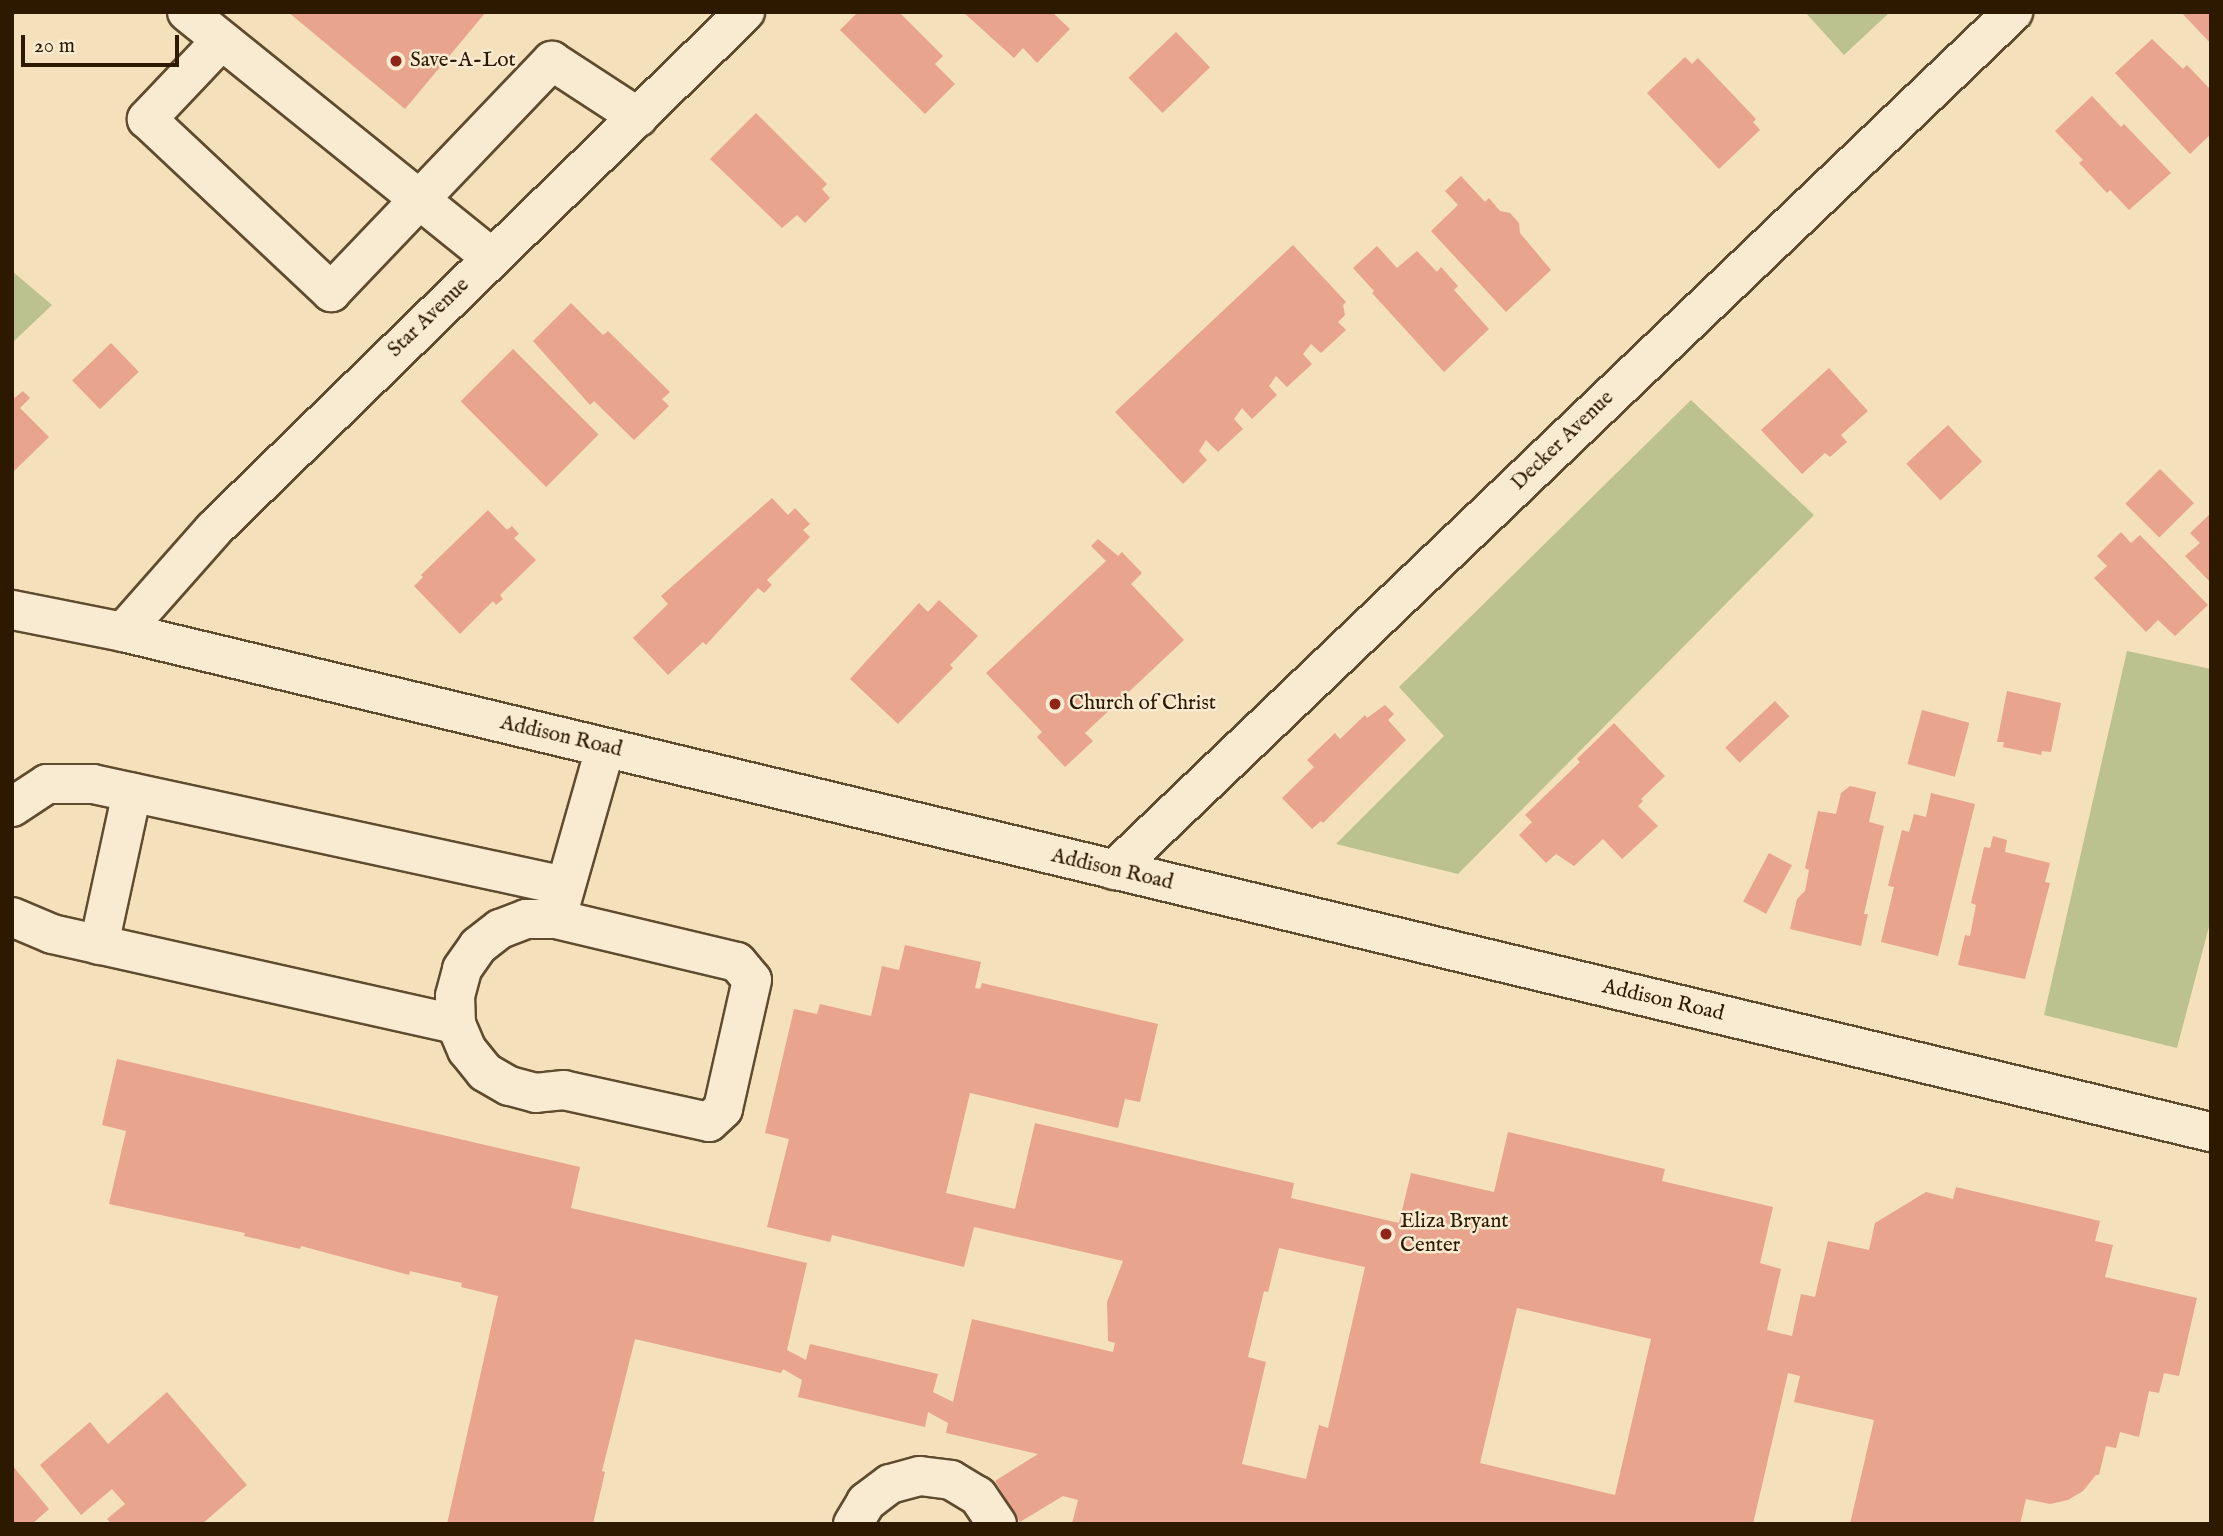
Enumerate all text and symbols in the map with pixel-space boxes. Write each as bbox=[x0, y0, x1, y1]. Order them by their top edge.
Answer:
scale bar bbox=[24, 21, 182, 65]
text: 20 m bbox=[34, 33, 75, 60]
place label: Save-A-Lot bbox=[410, 48, 516, 74]
marker: Save-A-Lot bbox=[388, 53, 404, 69]
street label: Star Avenue bbox=[383, 273, 475, 363]
street label: Decker Avenue bbox=[1507, 386, 1619, 496]
place label: Church of Christ bbox=[1069, 691, 1216, 717]
marker: Church of Christ bbox=[1047, 696, 1063, 712]
street label: Addison Road bbox=[498, 711, 624, 763]
street label: Addison Road bbox=[1049, 844, 1175, 896]
street label: Addison Road bbox=[1600, 975, 1726, 1027]
place label: Eliza Bryant Center bbox=[1400, 1209, 1508, 1259]
marker: Eliza Bryant Center bbox=[1378, 1226, 1394, 1242]

